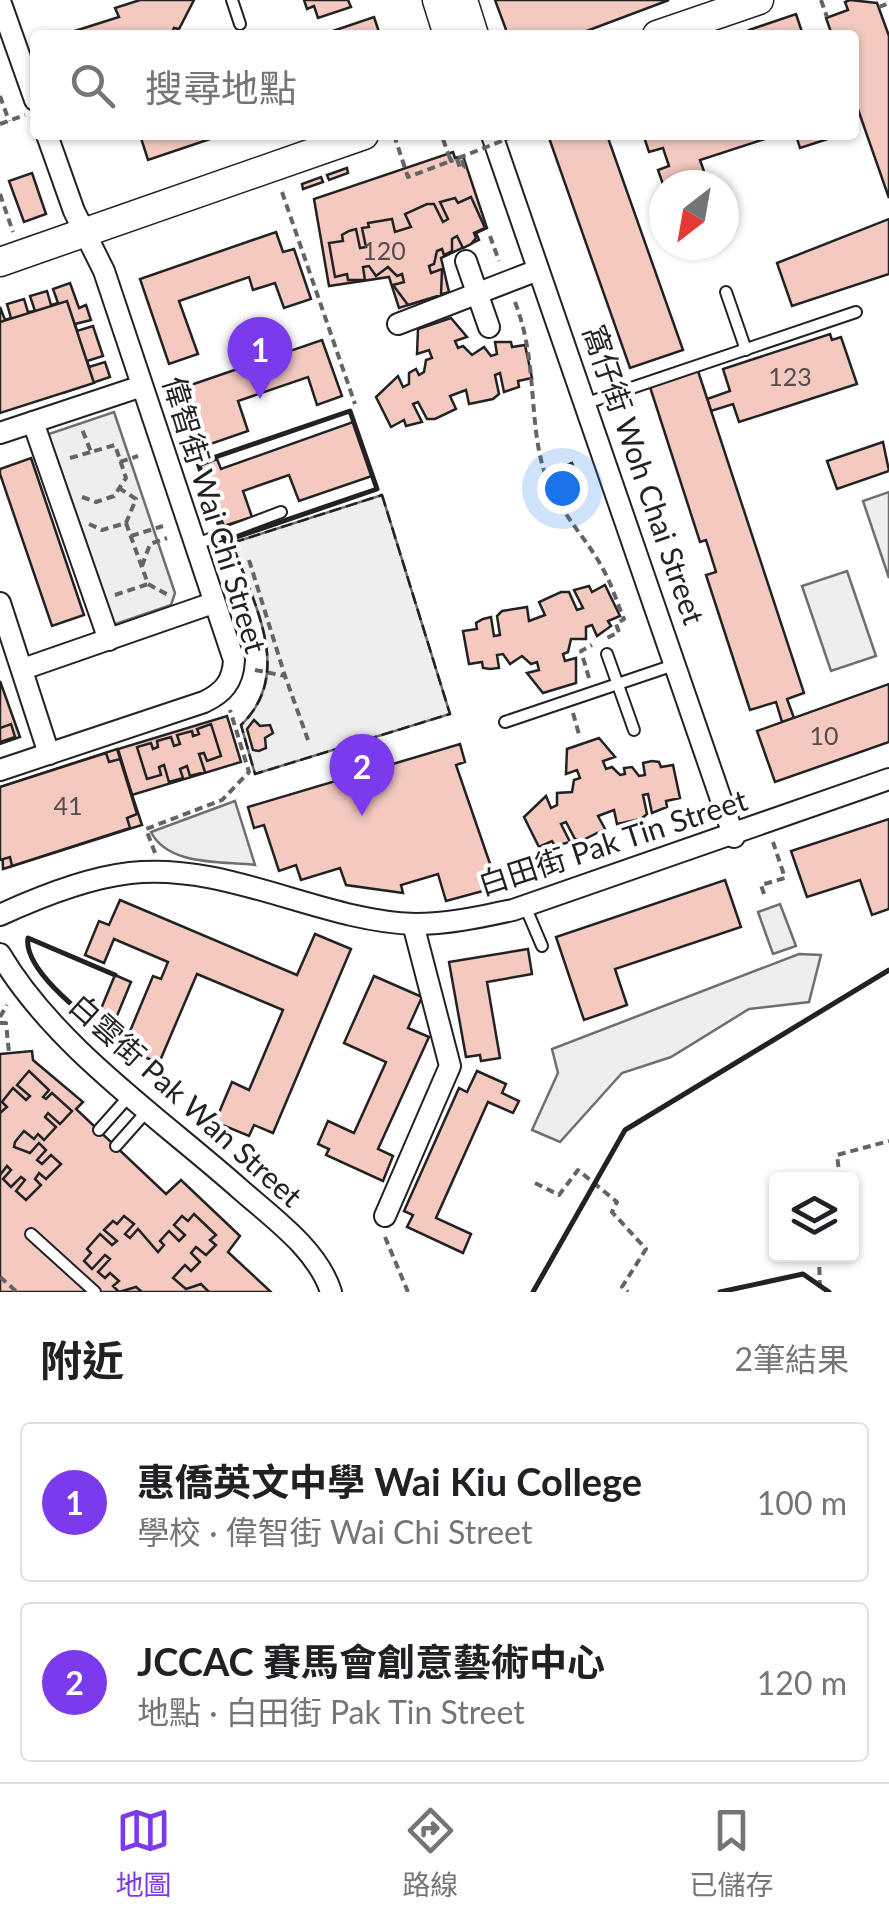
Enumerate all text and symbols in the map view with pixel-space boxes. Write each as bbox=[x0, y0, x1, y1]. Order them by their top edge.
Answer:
search box bbox=[30, 30, 859, 140]
icon: search bbox=[65, 58, 120, 113]
text: 搜尋地點 bbox=[145, 64, 297, 110]
north arrow bbox=[649, 170, 739, 260]
house number: 120 bbox=[362, 235, 406, 265]
pin: 1 bbox=[228, 316, 292, 399]
street label: 窩仔街 Woh Chai Street bbox=[577, 320, 713, 629]
house number: 123 bbox=[768, 361, 812, 391]
street label: 偉智街 Wai Chi Street bbox=[157, 372, 275, 657]
your location bbox=[537, 463, 588, 514]
house number: 10 bbox=[809, 720, 839, 750]
pin: 2 bbox=[330, 734, 394, 816]
street label: 白田街 Pak Tin Street bbox=[473, 781, 752, 902]
house number: 41 bbox=[53, 790, 83, 820]
street label: 白雲街 Pak Wan Street bbox=[63, 986, 310, 1214]
map controls bbox=[769, 1172, 859, 1262]
button: layers bbox=[769, 1172, 859, 1262]
text: 附近 bbox=[40, 1335, 124, 1385]
text: 2筆結果 bbox=[734, 1339, 849, 1378]
text: 惠僑英文中學 Wai Kiu College bbox=[137, 1458, 642, 1504]
text: 1 bbox=[65, 1483, 84, 1522]
text: 100 m bbox=[757, 1483, 847, 1522]
text: 學校 · 偉智街 Wai Chi Street bbox=[137, 1512, 532, 1551]
text: JCCAC 賽馬會創意藝術中心 bbox=[137, 1638, 605, 1684]
text: 2 bbox=[65, 1663, 84, 1702]
text: 120 m bbox=[757, 1663, 847, 1702]
text: 地點 · 白田街 Pak Tin Street bbox=[137, 1692, 525, 1731]
tab: 地圖 bbox=[115, 1803, 172, 1903]
tab: 路線 bbox=[402, 1803, 459, 1903]
tab: 已儲存 bbox=[689, 1803, 774, 1903]

